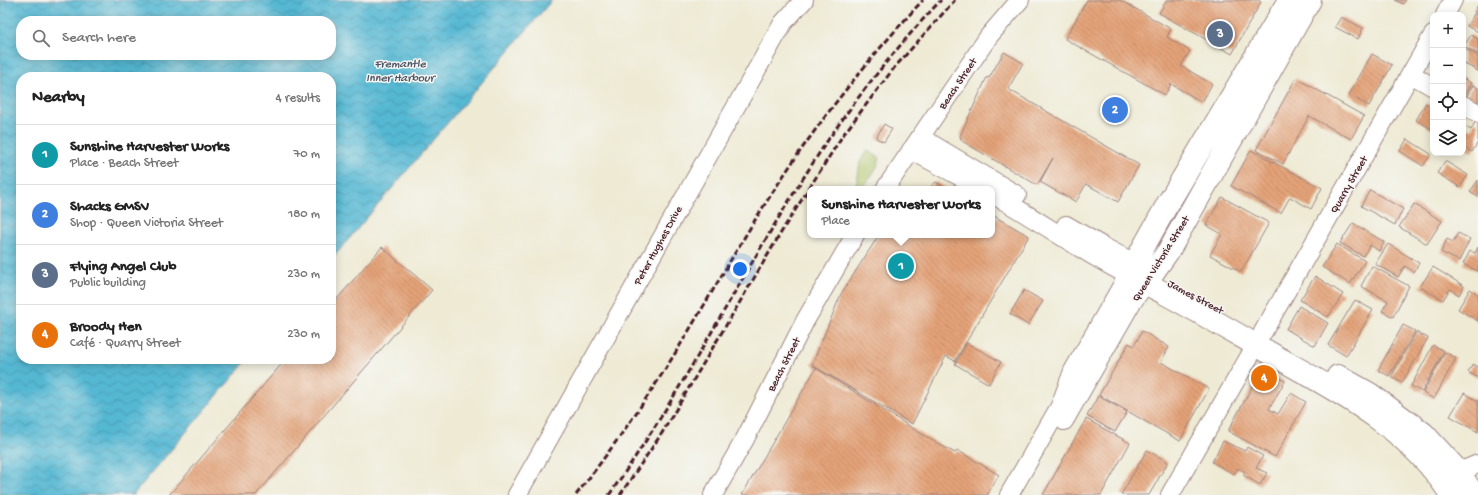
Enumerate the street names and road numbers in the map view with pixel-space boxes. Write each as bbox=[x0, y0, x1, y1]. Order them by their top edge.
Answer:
street label: Beach Street bbox=[937, 55, 981, 113]
street label: Quarry Street bbox=[1329, 153, 1372, 216]
street label: Peter Hughes Drive bbox=[632, 204, 686, 288]
street label: Queen Victoria Street bbox=[1131, 213, 1194, 304]
street label: James Street bbox=[1165, 278, 1226, 318]
street label: Beach Street bbox=[766, 335, 804, 395]

